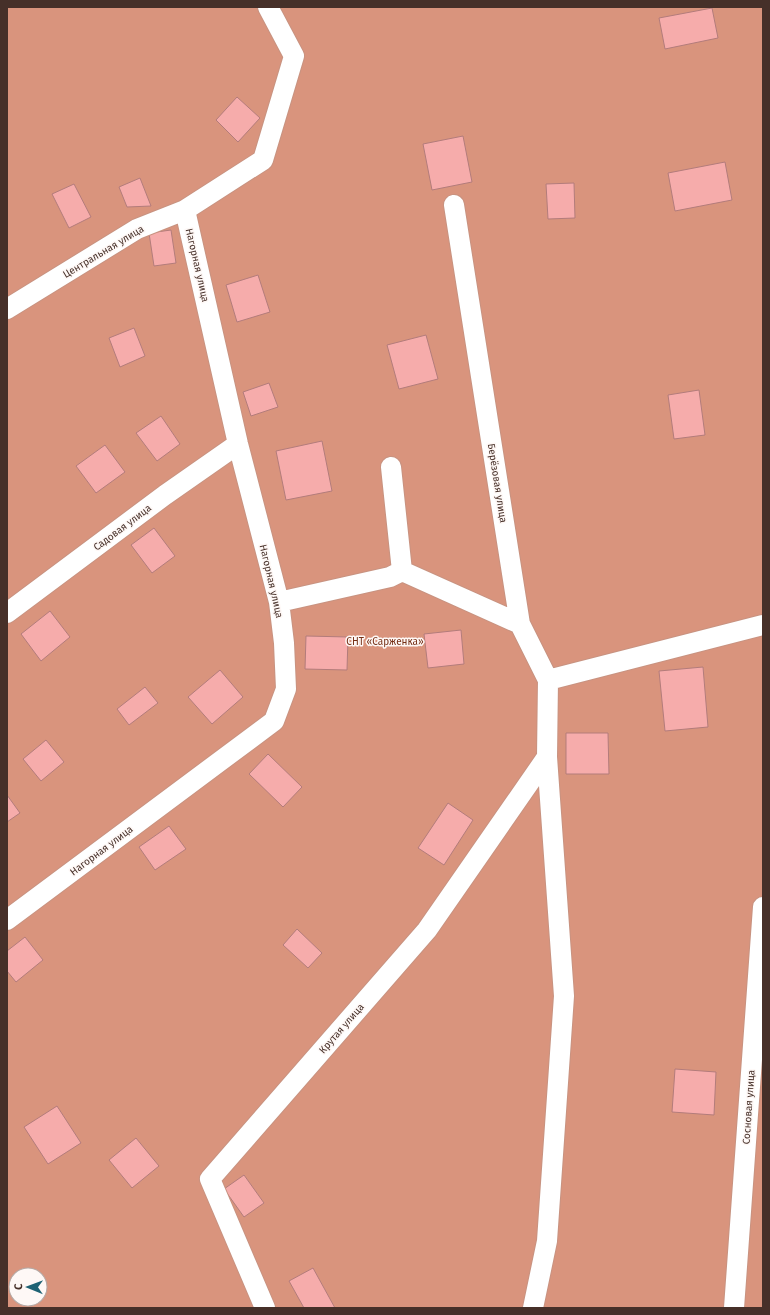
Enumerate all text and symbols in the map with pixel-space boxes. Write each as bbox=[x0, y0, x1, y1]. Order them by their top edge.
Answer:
street label: Центральная улица bbox=[61, 223, 146, 281]
street label: Нагорная улица bbox=[183, 227, 211, 303]
street label: Берёзовая улица bbox=[485, 442, 510, 524]
street label: Садовая улица bbox=[91, 502, 154, 553]
street label: Нагорная улица bbox=[257, 543, 285, 619]
park label: СНТ «Сарженка» bbox=[346, 636, 424, 648]
street label: Нагорная улица bbox=[68, 823, 135, 878]
street label: Крутая улица bbox=[317, 1001, 367, 1056]
street label: Сосновая улица bbox=[740, 1069, 758, 1145]
north arrow bbox=[8, 1267, 48, 1307]
text: С bbox=[12, 1283, 25, 1290]

